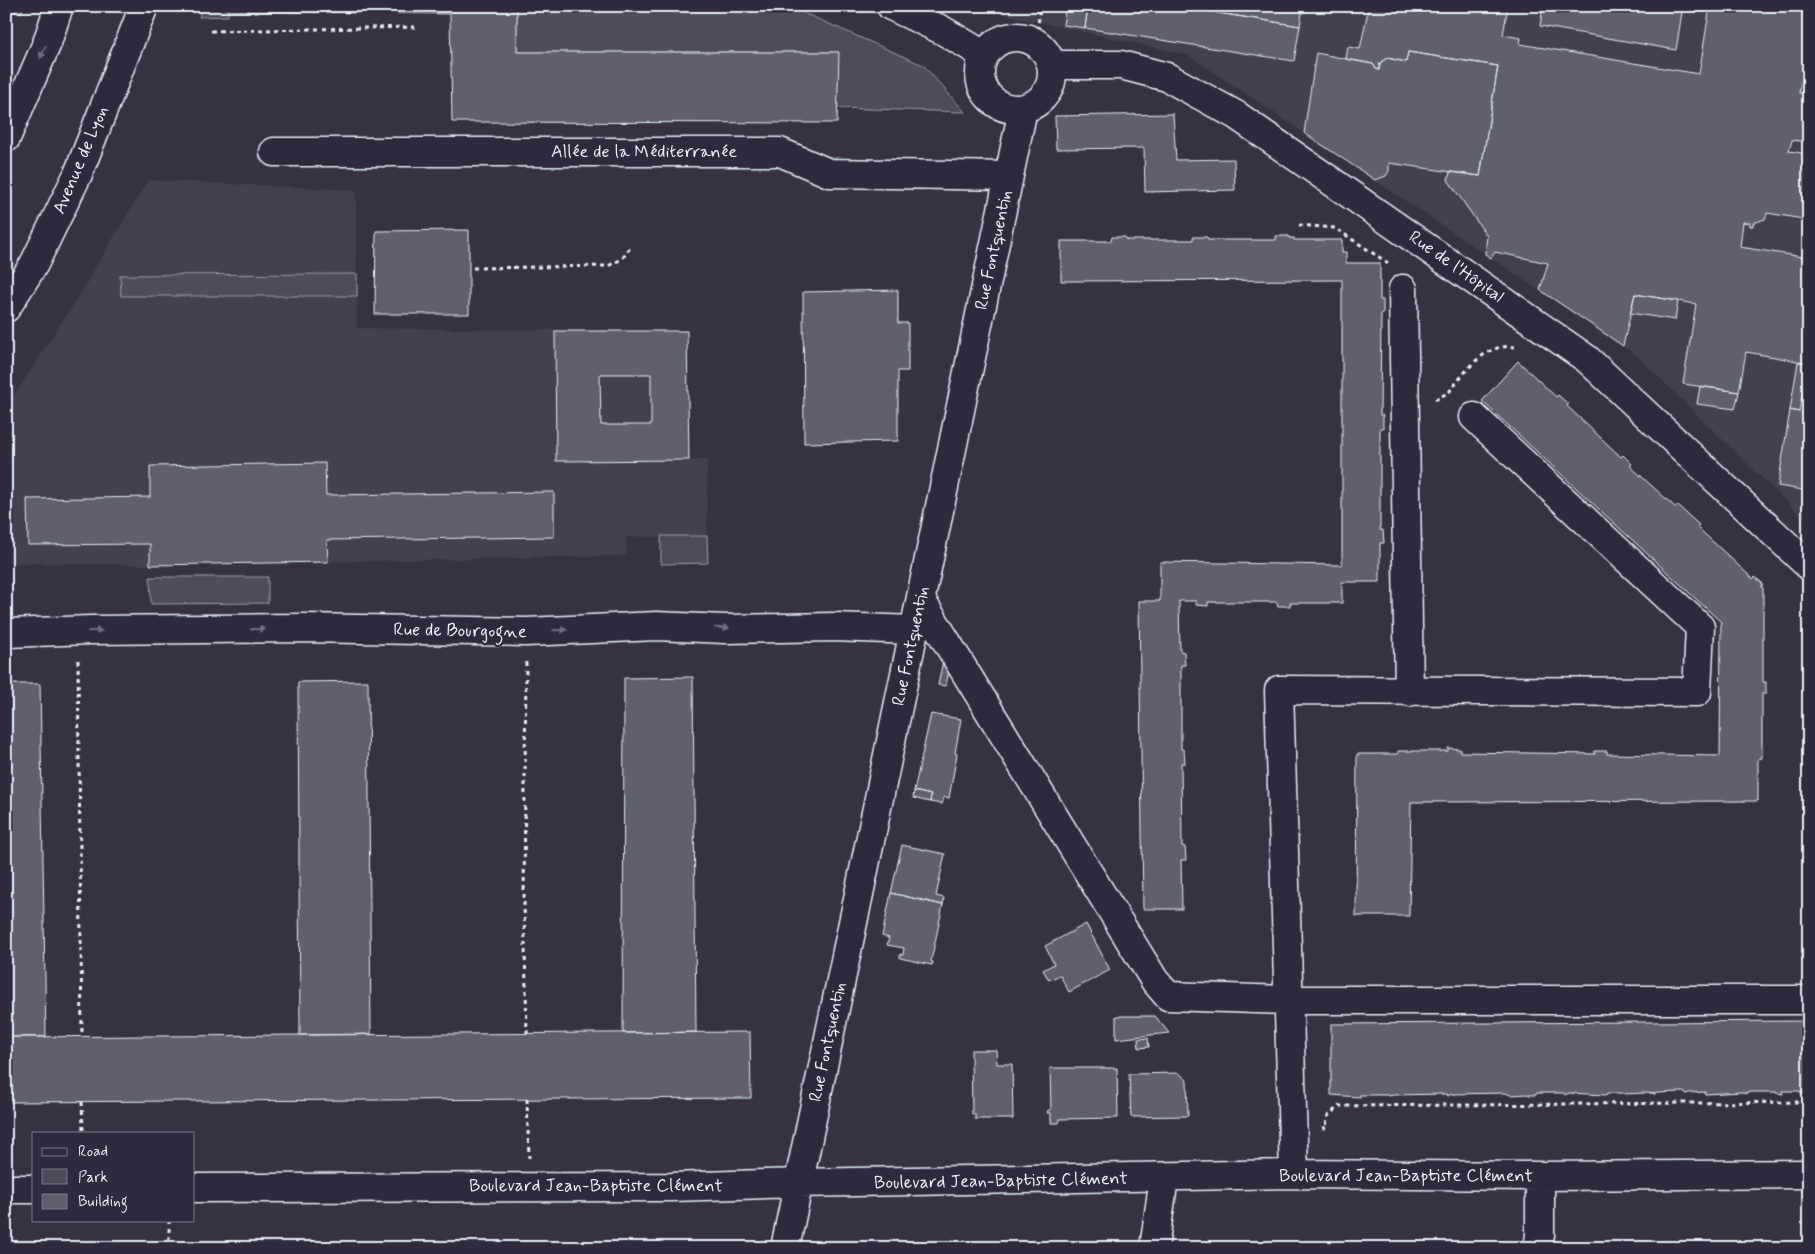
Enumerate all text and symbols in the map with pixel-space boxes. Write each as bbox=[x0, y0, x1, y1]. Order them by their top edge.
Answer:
one-way arrow bbox=[39, 45, 47, 60]
street label: Avenue de Lyon bbox=[47, 102, 115, 218]
street label: Allée de la Méditerranée bbox=[551, 140, 737, 164]
street label: Rue Fontquentin bbox=[970, 188, 1018, 312]
street label: Rue de l'Hôpital bbox=[1404, 225, 1508, 309]
street label: Rue Fontquentin bbox=[887, 584, 935, 708]
street label: Rue de Bourgogne bbox=[393, 618, 527, 646]
one-way arrow bbox=[250, 625, 266, 633]
one-way arrow bbox=[715, 625, 731, 633]
one-way arrow bbox=[87, 626, 103, 634]
one-way arrow bbox=[552, 626, 568, 634]
street label: Rue Fontquentin bbox=[804, 980, 852, 1104]
legend bbox=[32, 1132, 195, 1222]
text: Road bbox=[78, 1142, 108, 1162]
street label: Boulevard Jean-Baptiste Clément bbox=[1279, 1164, 1533, 1188]
street label: Boulevard Jean-Baptiste Clément bbox=[874, 1167, 1128, 1195]
text: Park bbox=[78, 1168, 108, 1188]
street label: Boulevard Jean-Baptiste Clément bbox=[469, 1174, 723, 1198]
text: Building bbox=[78, 1192, 128, 1213]

